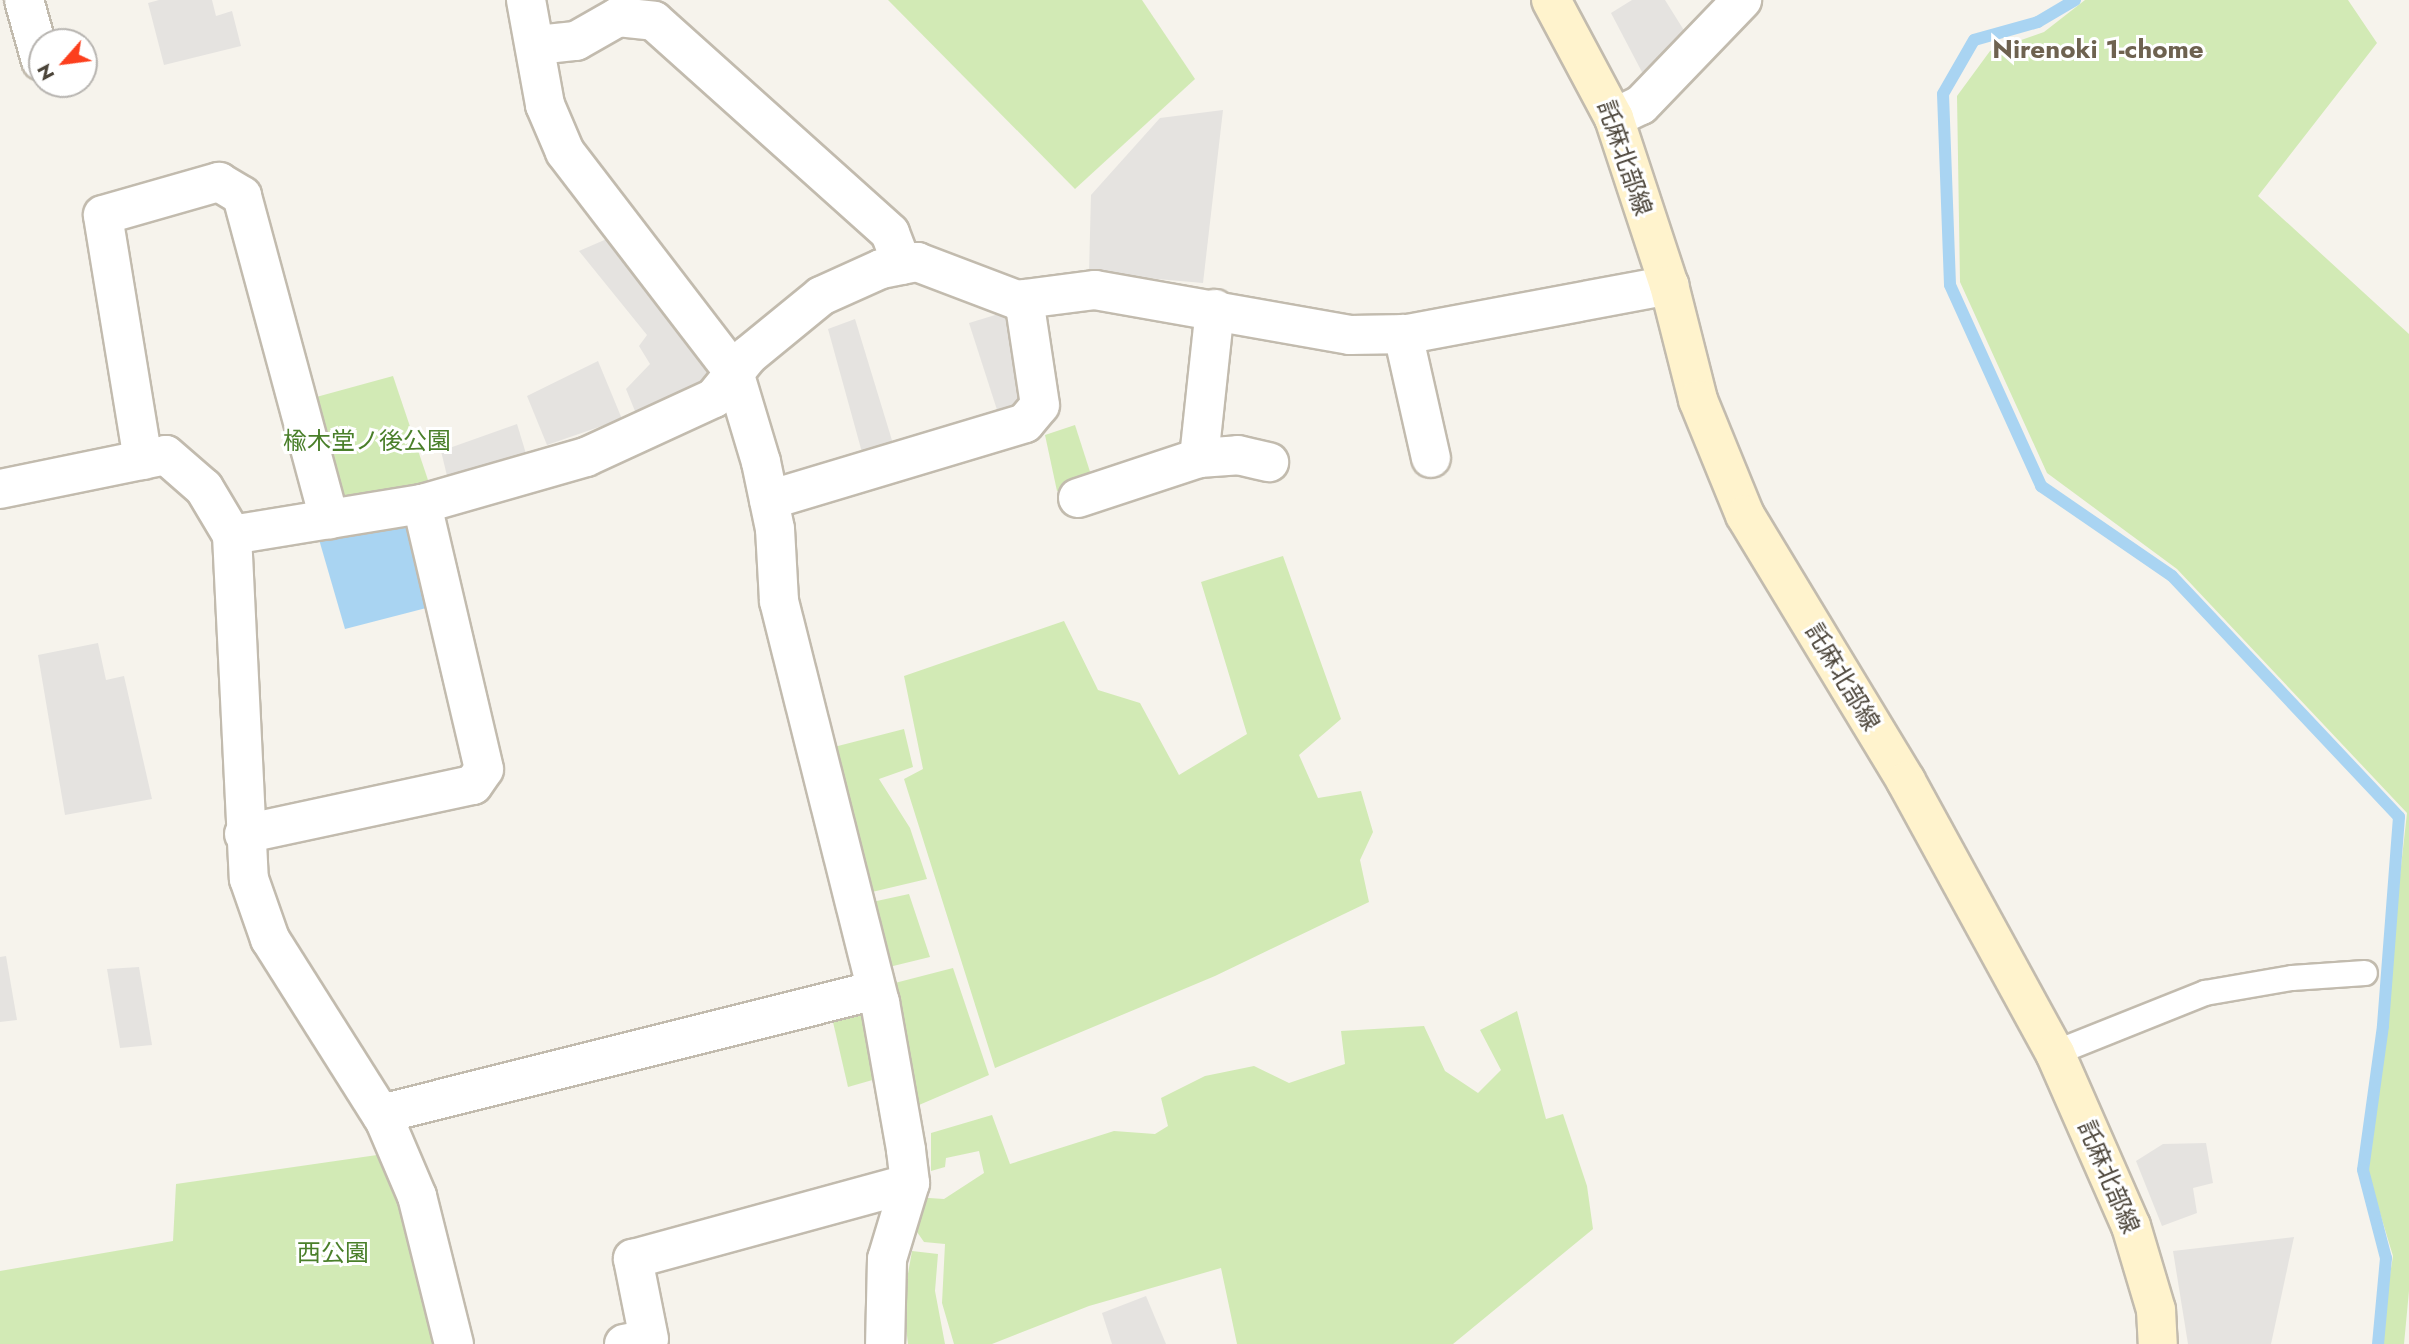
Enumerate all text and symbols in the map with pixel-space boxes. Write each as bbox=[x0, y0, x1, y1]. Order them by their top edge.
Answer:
north arrow bbox=[28, 28, 98, 98]
district label: Nirenoki 1-chome bbox=[1992, 34, 2204, 66]
text: N bbox=[30, 59, 61, 85]
street label: 託麻北部線 bbox=[1592, 97, 1658, 219]
park label: 楡木堂ノ後公園 bbox=[283, 427, 451, 455]
street label: 託麻北部線 bbox=[1800, 618, 1886, 736]
street label: 託麻北部線 bbox=[2072, 1116, 2146, 1238]
park label: 西公園 bbox=[297, 1239, 369, 1267]

